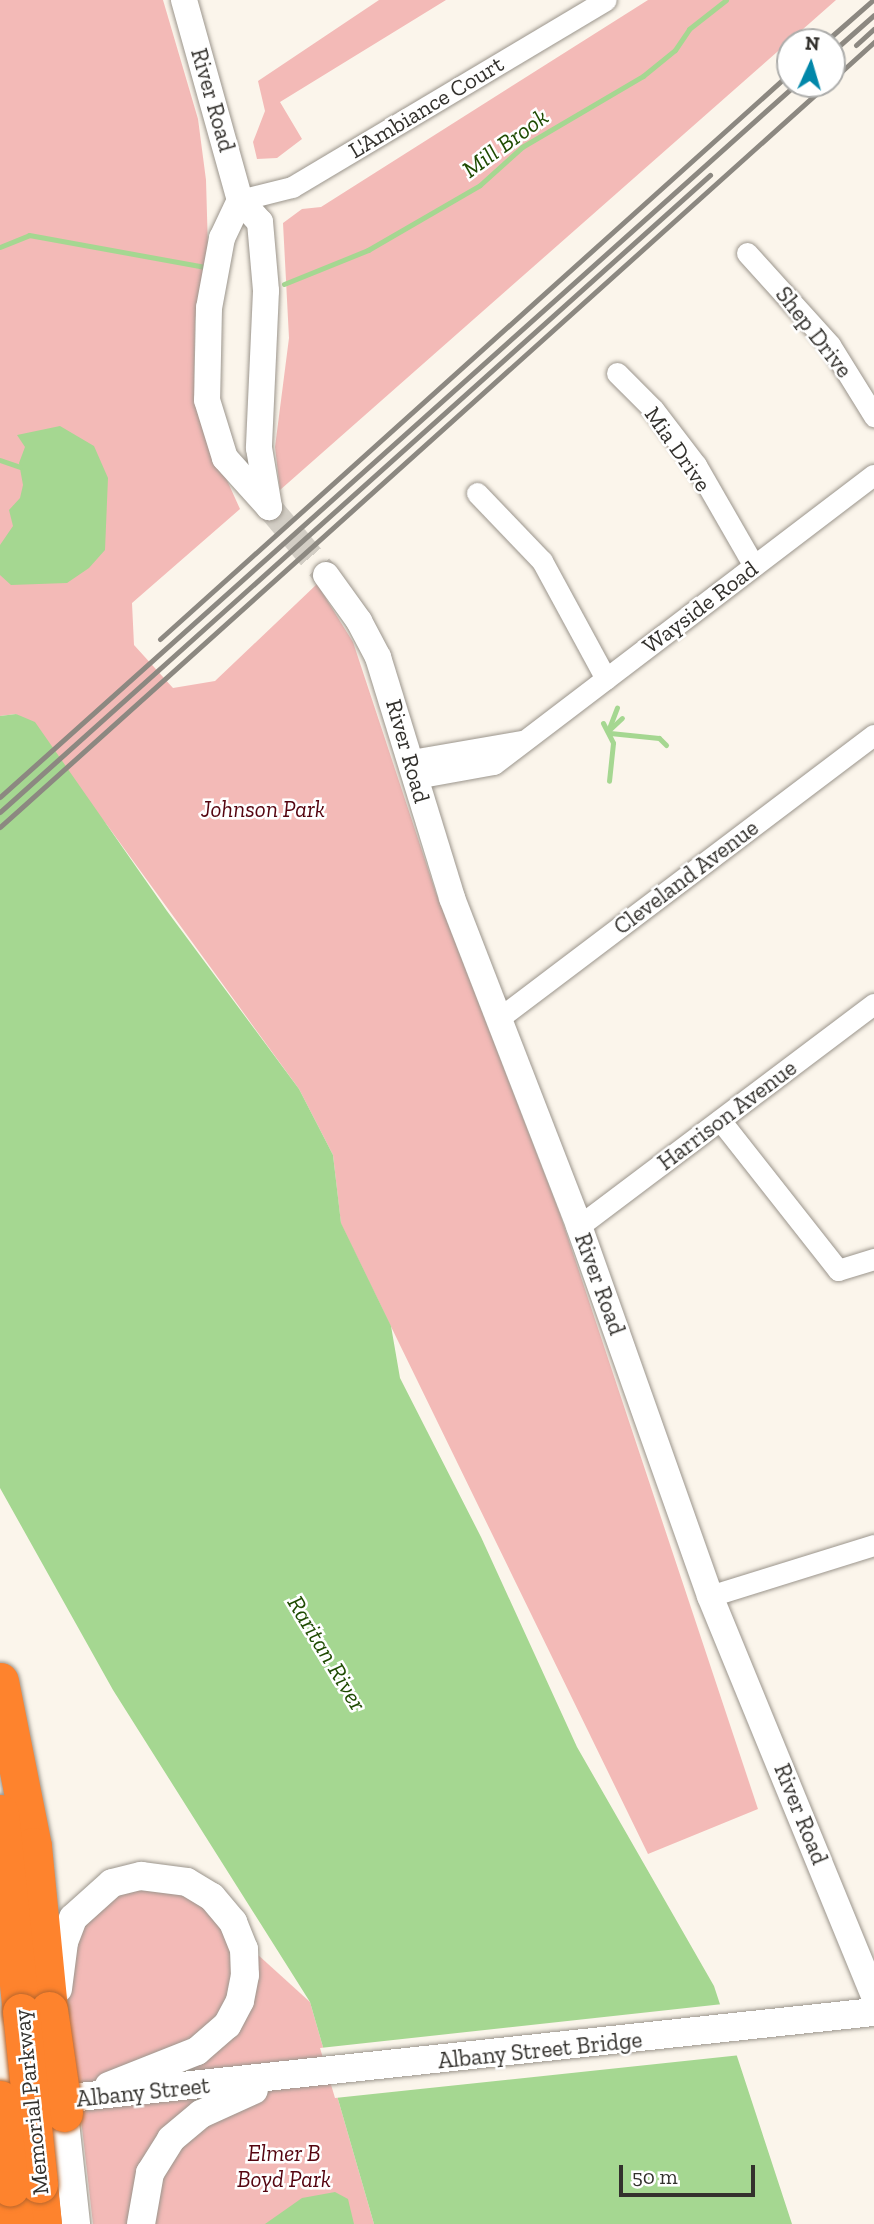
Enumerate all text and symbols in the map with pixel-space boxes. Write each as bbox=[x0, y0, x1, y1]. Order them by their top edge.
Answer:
north arrow bbox=[776, 28, 846, 98]
text: N bbox=[804, 32, 820, 56]
street label: River Road bbox=[185, 45, 241, 155]
street label: L'Ambiance Court bbox=[344, 50, 508, 164]
water label: Mill Brook bbox=[457, 102, 553, 184]
street label: Shep Drive bbox=[770, 281, 858, 383]
street label: Mia Drive bbox=[639, 401, 717, 497]
street label: Wayside Road bbox=[637, 555, 763, 659]
street label: River Road bbox=[380, 696, 436, 806]
park label: Johnson Park bbox=[201, 795, 325, 823]
street label: Cleveland Avenue bbox=[608, 813, 764, 941]
street label: Harrison Avenue bbox=[652, 1054, 802, 1176]
street label: River Road bbox=[569, 1229, 631, 1339]
water label: Raritan River bbox=[281, 1590, 373, 1716]
street label: River Road bbox=[768, 1759, 834, 1869]
street label: Memorial Parkway bbox=[8, 2008, 54, 2196]
street label: Albany Street Bridge bbox=[436, 2026, 644, 2074]
street label: Albany Street bbox=[75, 2071, 211, 2113]
park label: Elmer B Boyd Park bbox=[237, 2139, 331, 2193]
scale bar bbox=[622, 2150, 758, 2194]
text: 50 m bbox=[632, 2164, 678, 2189]

